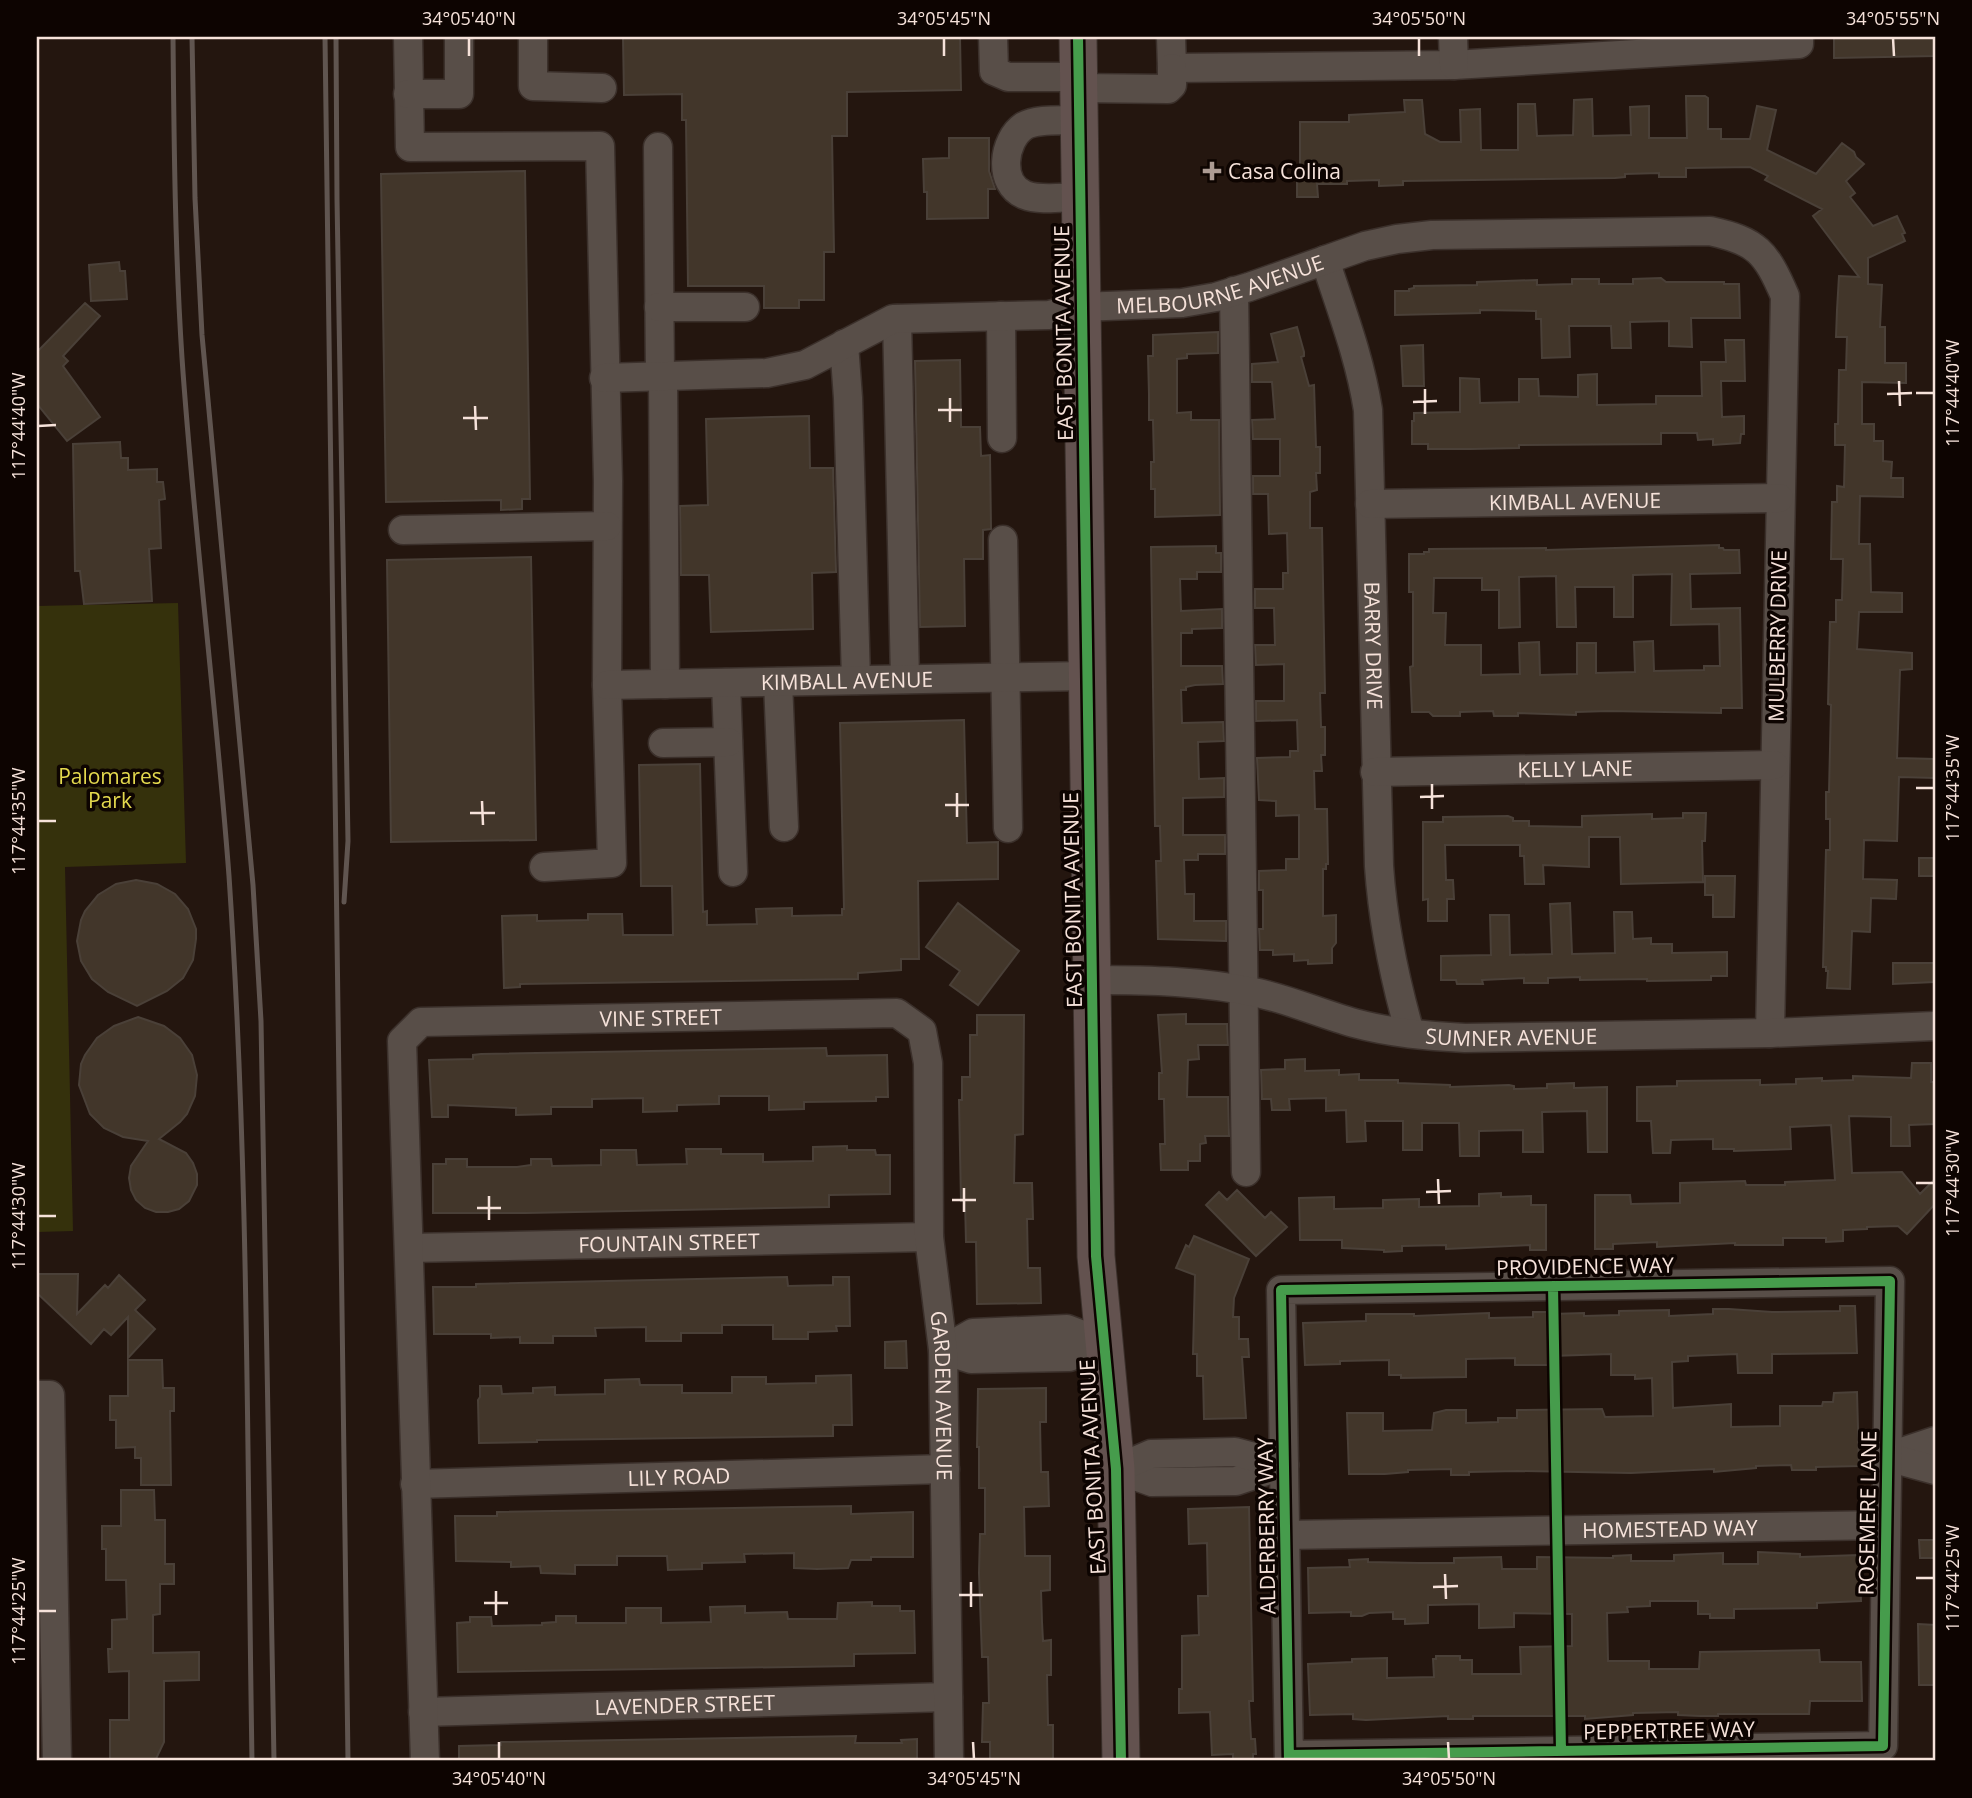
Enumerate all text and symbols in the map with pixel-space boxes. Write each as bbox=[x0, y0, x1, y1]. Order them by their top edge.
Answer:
text: 34°05'40"N bbox=[422, 6, 516, 30]
text: 34°05'45"N bbox=[897, 6, 991, 30]
text: 34°05'50"N bbox=[1372, 6, 1466, 30]
text: 34°05'55"N bbox=[1846, 6, 1940, 30]
place label: Casa Colina bbox=[1228, 157, 1341, 185]
marker: Casa Colina bbox=[1202, 161, 1222, 181]
street label: EAST BONITA AVENUE bbox=[1047, 225, 1079, 441]
street label: MELBOURNE AVENUE bbox=[1116, 248, 1327, 320]
text: 117°44'40"W bbox=[1940, 339, 1964, 447]
text: 117°44'40"W bbox=[6, 372, 30, 480]
street label: KIMBALL AVENUE bbox=[1489, 486, 1661, 516]
street label: MULBERRY DRIVE bbox=[1762, 550, 1792, 722]
street label: BARRY DRIVE bbox=[1358, 581, 1389, 710]
street label: KIMBALL AVENUE bbox=[761, 665, 933, 696]
text: 117°44'35"W bbox=[1940, 734, 1964, 842]
street label: KELLY LANE bbox=[1517, 753, 1633, 784]
park label: Palomares Park bbox=[58, 762, 162, 814]
text: 117°44'35"W bbox=[6, 767, 30, 875]
street label: EAST BONITA AVENUE bbox=[1056, 792, 1088, 1008]
street label: VINE STREET bbox=[599, 1002, 723, 1033]
street label: SUMNER AVENUE bbox=[1424, 1021, 1598, 1052]
text: 117°44'30"W bbox=[1940, 1129, 1964, 1237]
text: 117°44'30"W bbox=[6, 1162, 30, 1270]
street label: FOUNTAIN STREET bbox=[578, 1227, 760, 1258]
street label: PROVIDENCE WAY bbox=[1496, 1250, 1674, 1282]
street label: GARDEN AVENUE bbox=[924, 1309, 959, 1481]
street label: EAST BONITA AVENUE bbox=[1072, 1359, 1112, 1575]
street label: ROSEMERE LANE bbox=[1852, 1430, 1882, 1596]
street label: ALDERBERRY WAY bbox=[1250, 1437, 1282, 1615]
street label: LILY ROAD bbox=[627, 1461, 731, 1492]
street label: HOMESTEAD WAY bbox=[1582, 1513, 1758, 1544]
text: 117°44'25"W bbox=[1940, 1524, 1964, 1632]
text: 117°44'25"W bbox=[6, 1557, 30, 1665]
street label: LAVENDER STREET bbox=[594, 1688, 776, 1721]
street label: PEPPERTREE WAY bbox=[1583, 1714, 1755, 1745]
text: 34°05'40"N bbox=[452, 1766, 546, 1790]
text: 34°05'45"N bbox=[927, 1766, 1021, 1790]
text: 34°05'50"N bbox=[1402, 1766, 1496, 1790]

